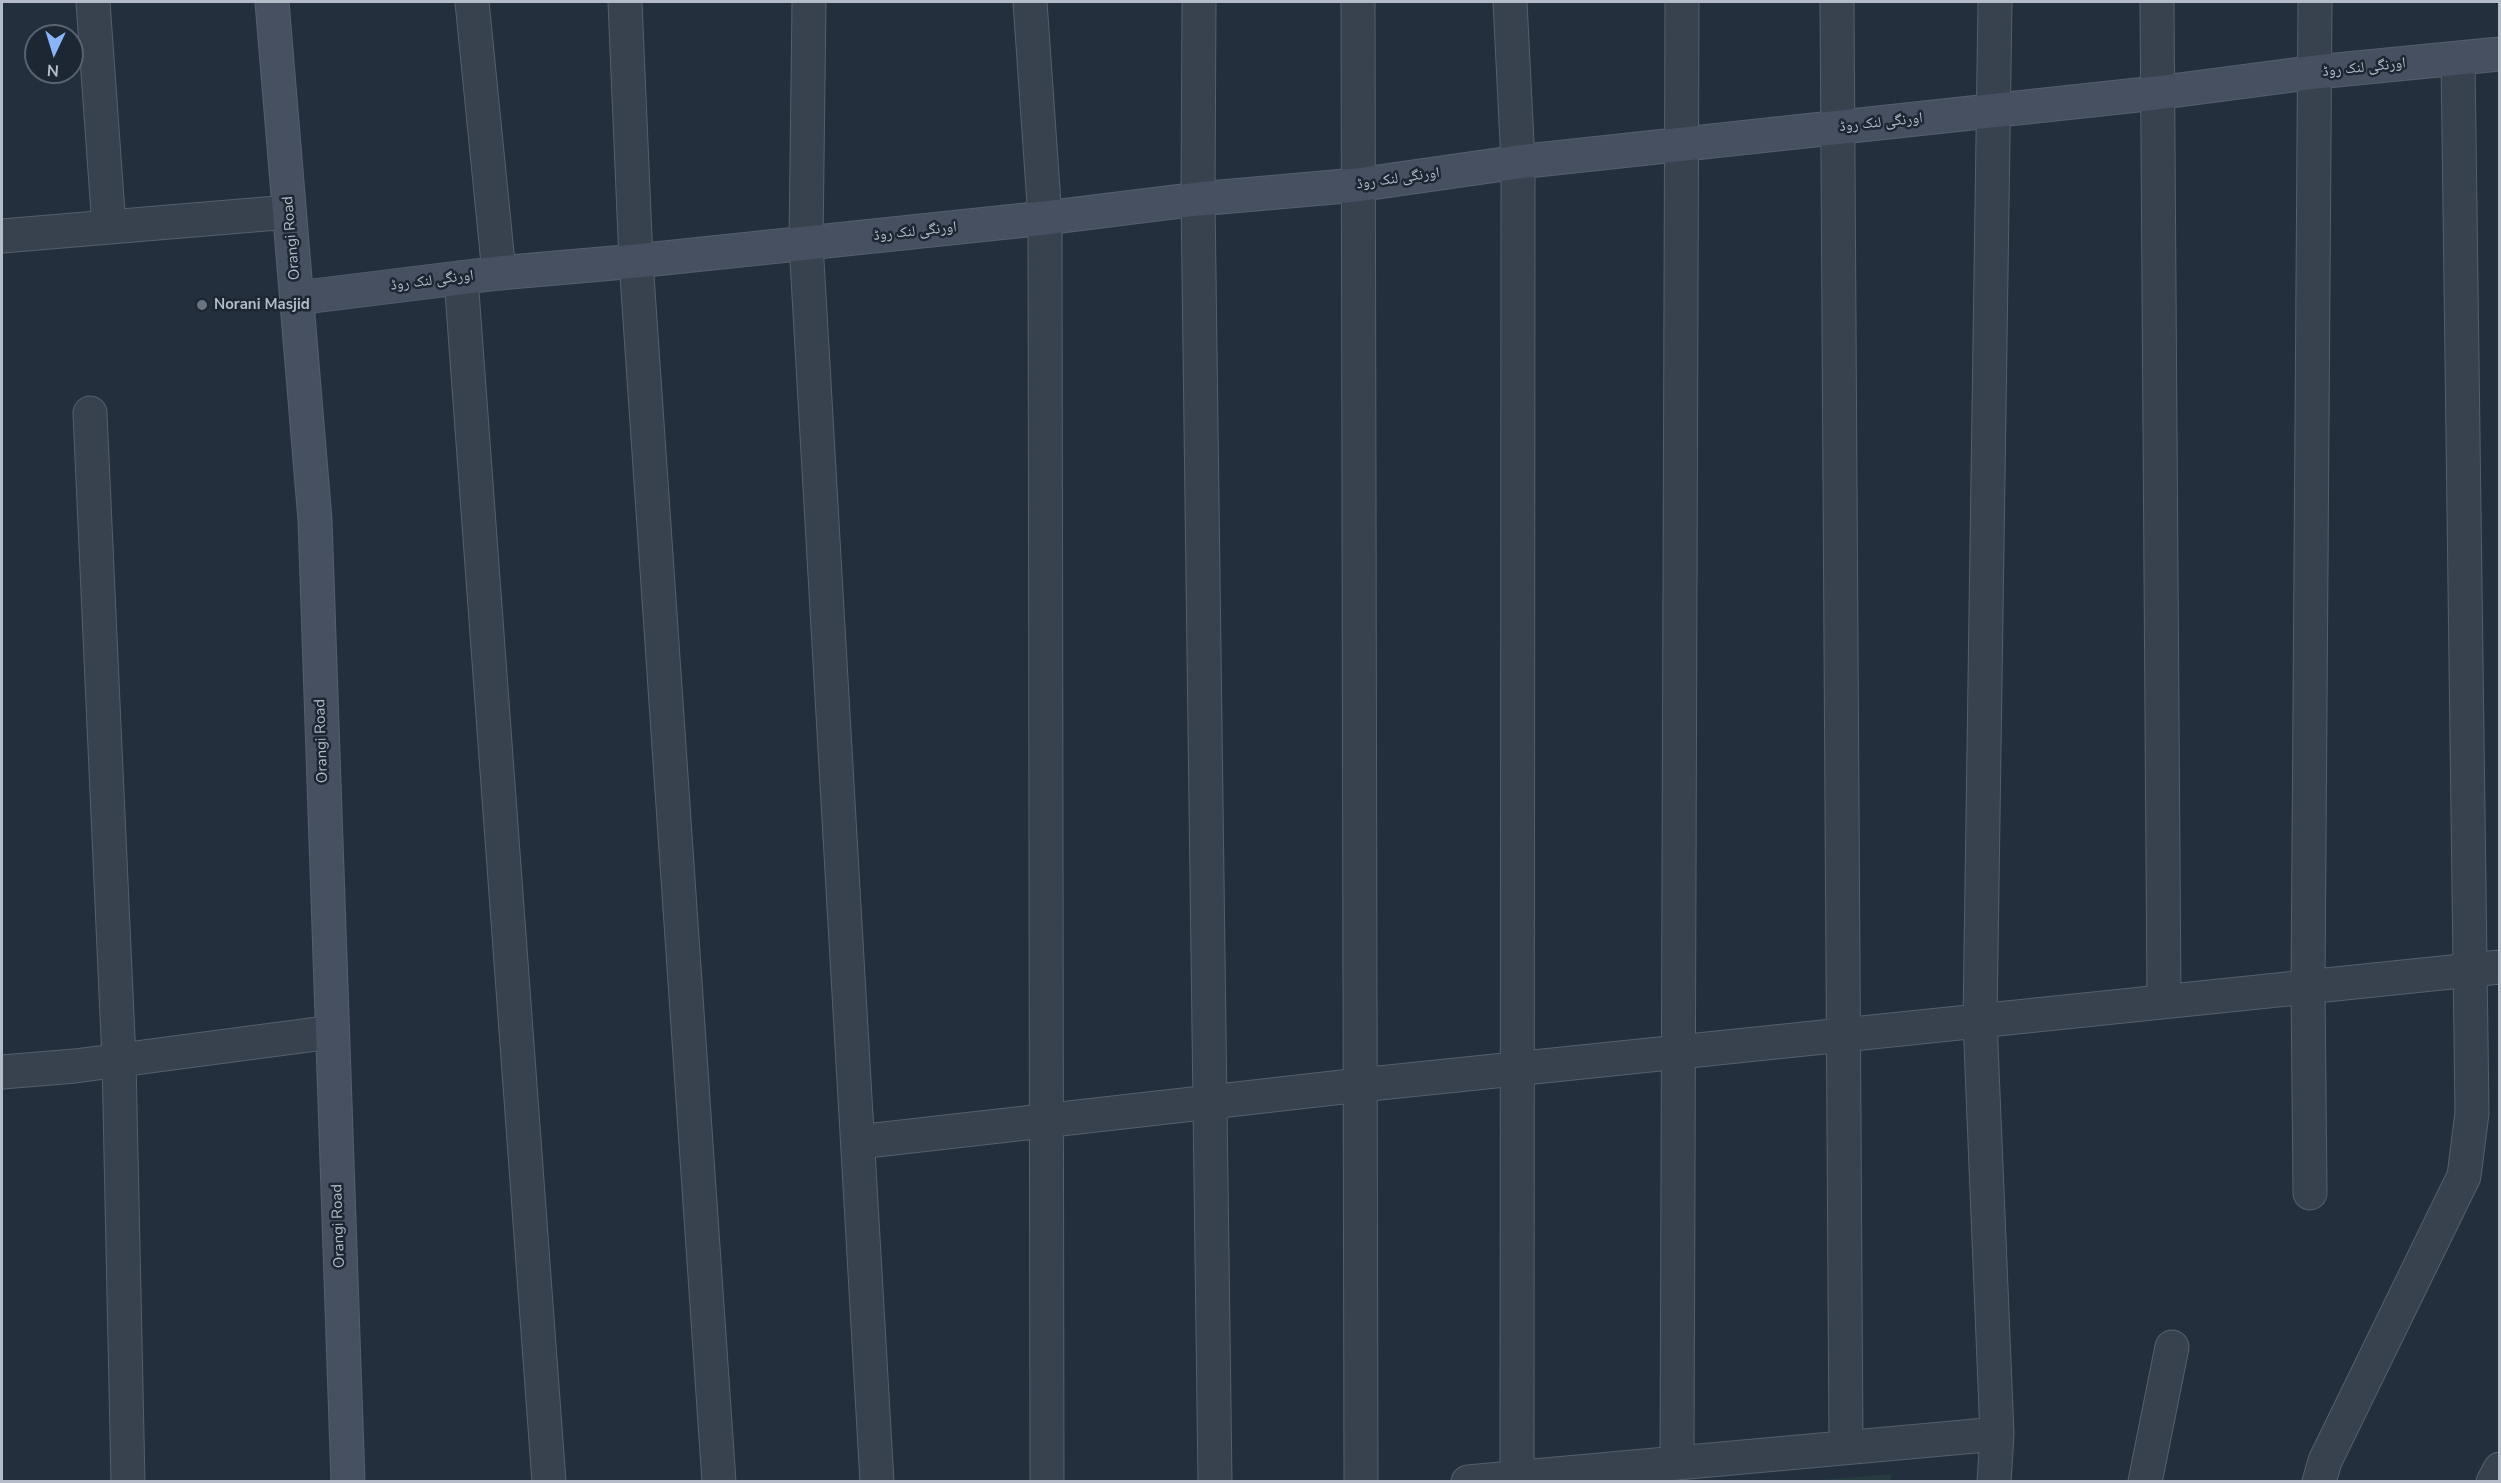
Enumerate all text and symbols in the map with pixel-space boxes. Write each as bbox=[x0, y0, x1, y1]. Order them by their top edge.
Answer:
north arrow bbox=[24, 24, 84, 84]
street label: اورنگی لنک روڈ bbox=[2321, 55, 2407, 81]
text: N bbox=[46, 59, 60, 81]
street label: اورنگی لنک روڈ bbox=[1838, 110, 1924, 136]
street label: اورنگی لنک روڈ bbox=[1355, 164, 1441, 194]
street label: Orangi Road bbox=[279, 195, 305, 281]
street label: اورنگی لنک روڈ bbox=[872, 219, 958, 245]
street label: اورنگی لنک روڈ bbox=[389, 267, 475, 295]
place label: Norani Masjid bbox=[214, 296, 310, 314]
marker: Norani Masjid bbox=[195, 298, 209, 312]
street label: Orangi Road bbox=[312, 699, 332, 783]
street label: Orangi Road bbox=[329, 1184, 349, 1268]

